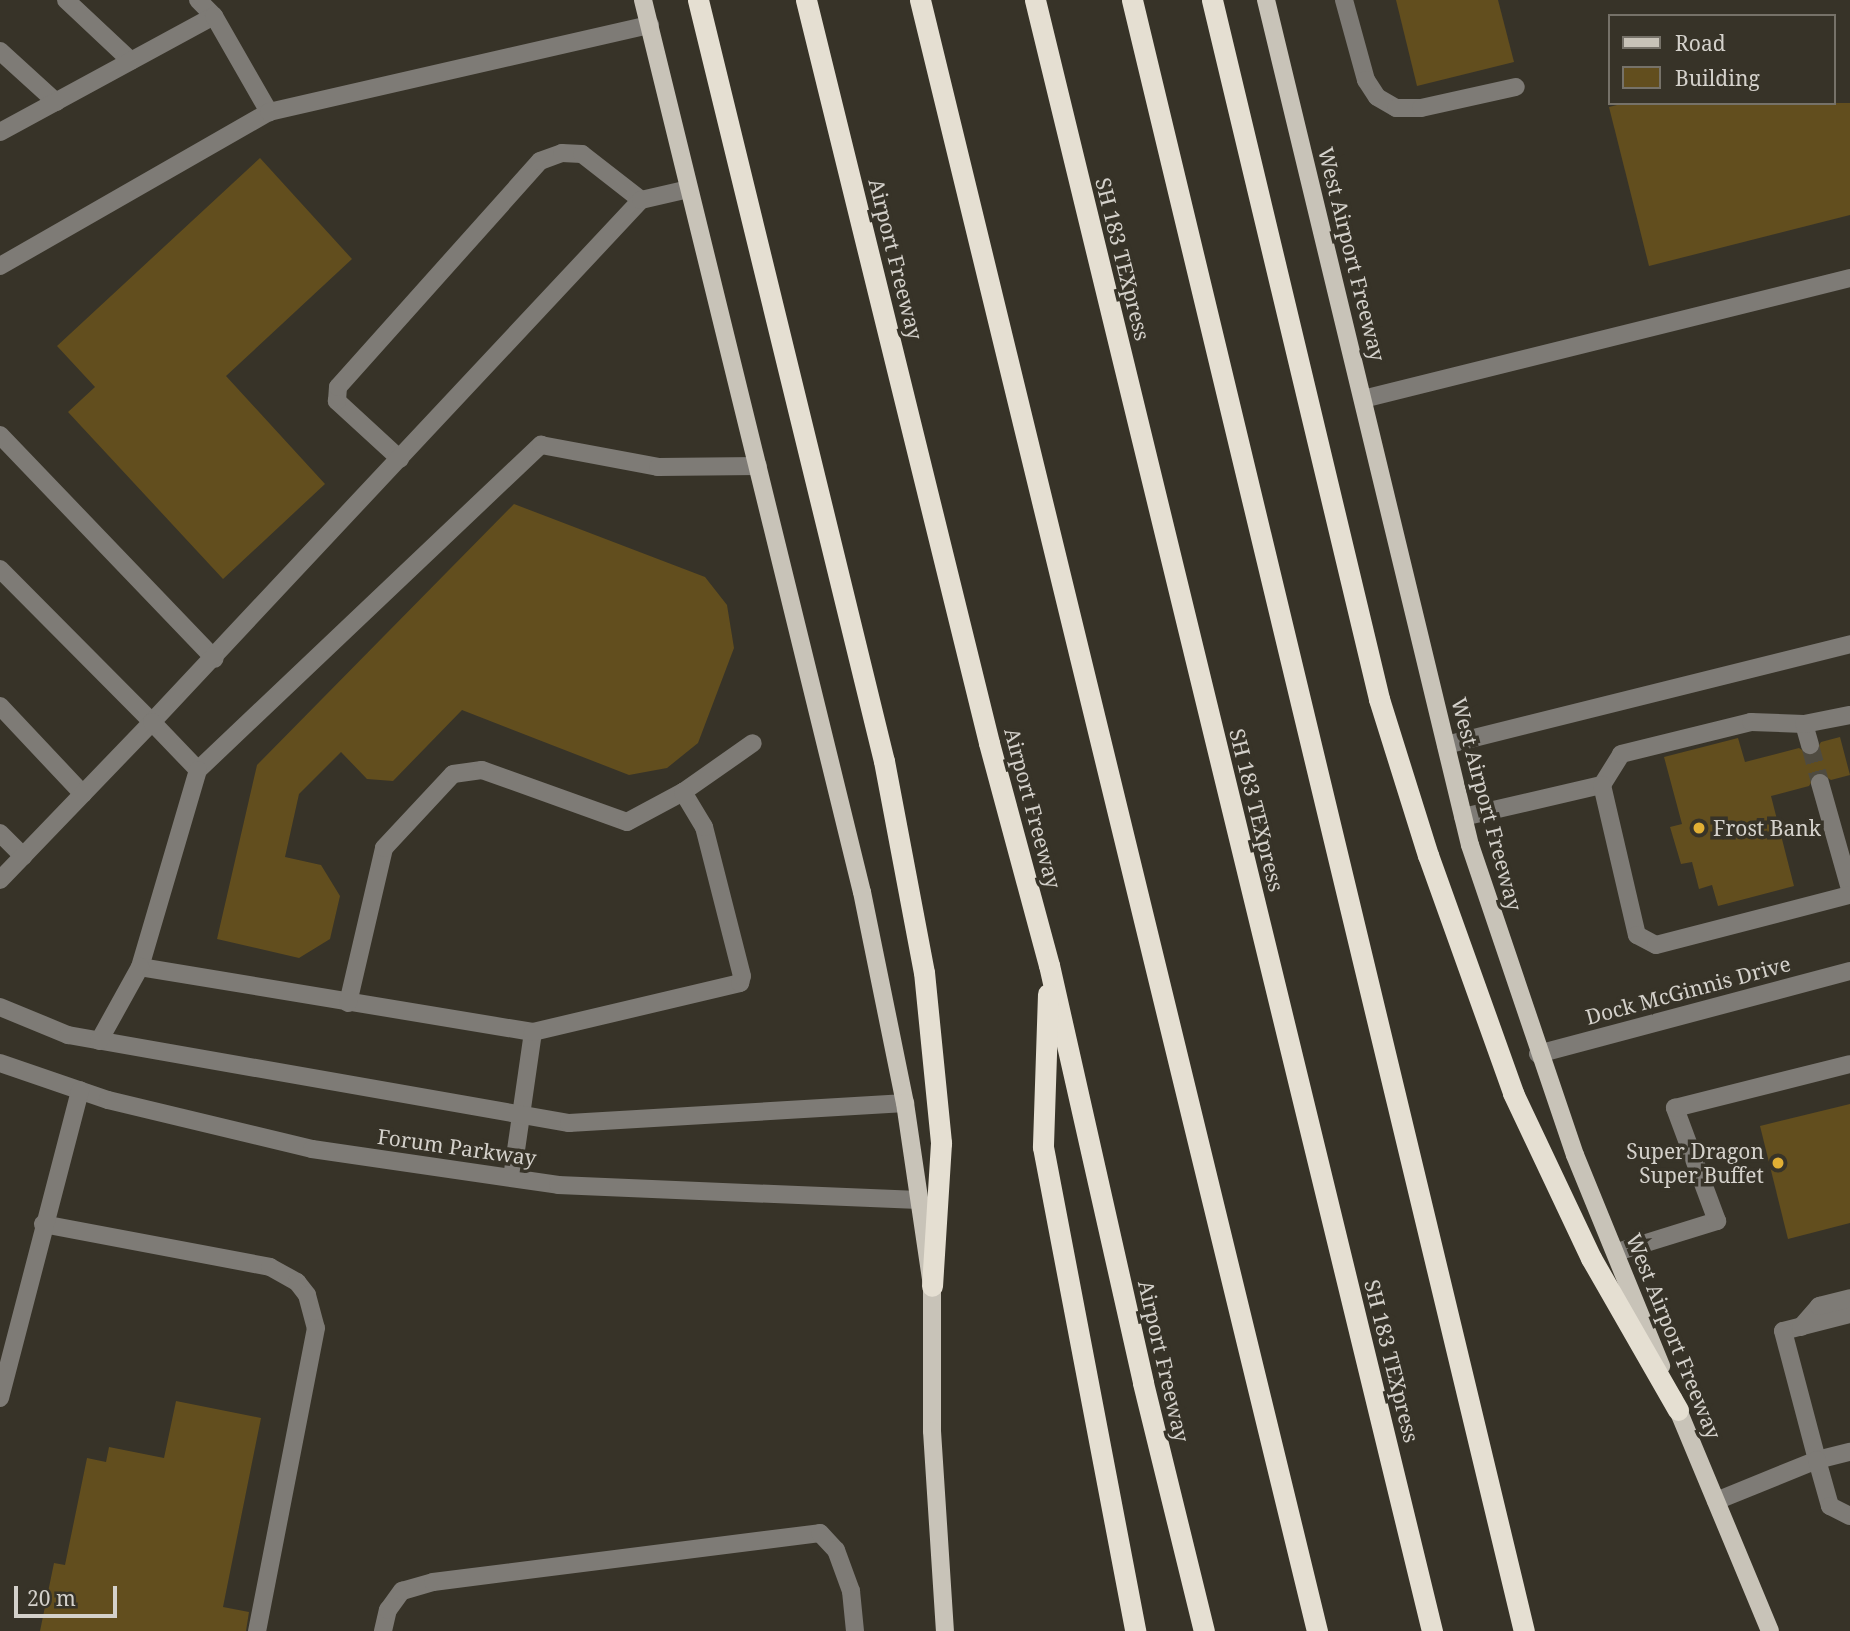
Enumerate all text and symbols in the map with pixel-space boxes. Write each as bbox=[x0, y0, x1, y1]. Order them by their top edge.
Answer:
legend bbox=[1608, 14, 1836, 105]
text: Road bbox=[1675, 29, 1726, 57]
text: Building bbox=[1675, 64, 1760, 92]
street label: West Airport Freeway bbox=[1313, 144, 1391, 364]
street label: SH 183 TEXpress bbox=[1091, 175, 1155, 343]
street label: Airport Freeway bbox=[864, 176, 928, 342]
street label: West Airport Freeway bbox=[1446, 695, 1528, 913]
street label: Airport Freeway bbox=[999, 725, 1067, 891]
street label: SH 183 TEXpress bbox=[1225, 726, 1289, 894]
place label: Frost Bank bbox=[1713, 815, 1821, 841]
marker: Frost Bank bbox=[1691, 820, 1707, 836]
street label: Dock McGinnis Drive bbox=[1583, 950, 1793, 1030]
street label: Forum Parkway bbox=[376, 1123, 538, 1171]
place label: Super Dragon Super Buffet bbox=[1626, 1138, 1764, 1188]
marker: Super Dragon Super Buffet bbox=[1770, 1155, 1786, 1171]
street label: West Airport Freeway bbox=[1621, 1229, 1727, 1443]
street label: SH 183 TEXpress bbox=[1360, 1277, 1424, 1445]
street label: Airport Freeway bbox=[1133, 1278, 1195, 1444]
scale bar bbox=[18, 1572, 121, 1616]
text: 20 m bbox=[27, 1584, 76, 1612]

